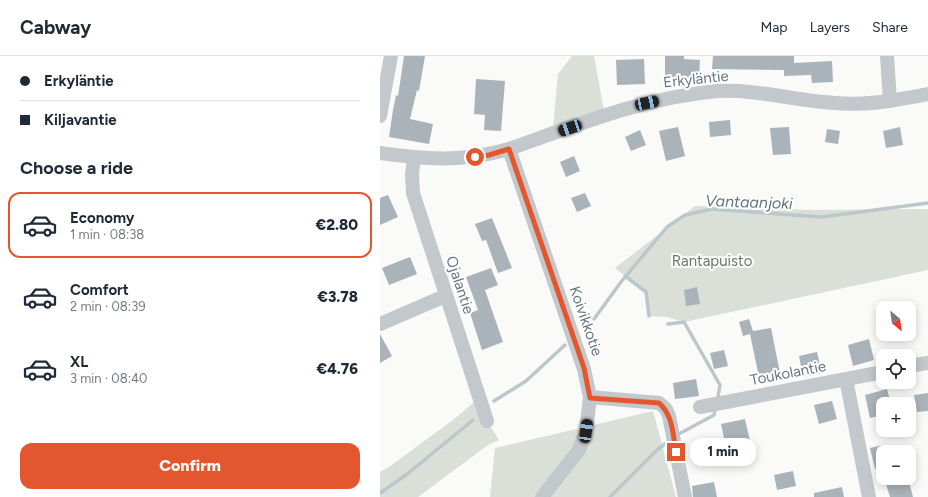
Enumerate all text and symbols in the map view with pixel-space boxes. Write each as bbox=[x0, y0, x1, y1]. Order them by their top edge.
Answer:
text: Cabway bbox=[20, 16, 91, 39]
text: Map bbox=[760, 19, 788, 36]
text: Layers bbox=[810, 19, 850, 36]
text: Share bbox=[872, 19, 908, 36]
street label: Erkyläntie bbox=[662, 67, 730, 91]
text: Erkyläntie bbox=[44, 72, 114, 90]
car bbox=[634, 95, 660, 111]
text: Kiljavantie bbox=[44, 111, 117, 129]
car bbox=[557, 118, 583, 138]
route start bbox=[466, 148, 484, 166]
text: Choose a ride bbox=[20, 157, 133, 179]
water label: Vantaanjoki bbox=[705, 191, 793, 213]
icon: car bbox=[22, 207, 58, 243]
text: Economy bbox=[70, 209, 135, 227]
text: €2.80 bbox=[316, 216, 358, 234]
text: 1 min · 08:38 bbox=[70, 227, 144, 242]
park label: Rantapuisto bbox=[672, 252, 753, 270]
street label: Ojalantie bbox=[442, 254, 478, 316]
icon: car bbox=[22, 279, 58, 315]
text: Comfort bbox=[70, 281, 129, 299]
street label: Koivikkotie bbox=[566, 284, 606, 358]
text: €3.78 bbox=[317, 288, 358, 306]
text: 2 min · 08:39 bbox=[70, 299, 146, 314]
north arrow bbox=[876, 301, 916, 341]
map controls bbox=[876, 301, 916, 485]
button: locate bbox=[876, 349, 916, 389]
icon: car bbox=[22, 351, 58, 387]
text: XL bbox=[70, 353, 88, 371]
street label: Toukolantie bbox=[749, 357, 827, 389]
text: €4.76 bbox=[317, 360, 358, 378]
text: 3 min · 08:40 bbox=[70, 371, 147, 386]
button: + bbox=[876, 397, 916, 437]
car bbox=[578, 418, 594, 444]
callout: 1 min bbox=[690, 438, 756, 466]
button: Confirm bbox=[20, 443, 360, 489]
route end bbox=[667, 443, 685, 461]
text: 1 min bbox=[707, 444, 739, 459]
button: − bbox=[876, 445, 916, 485]

